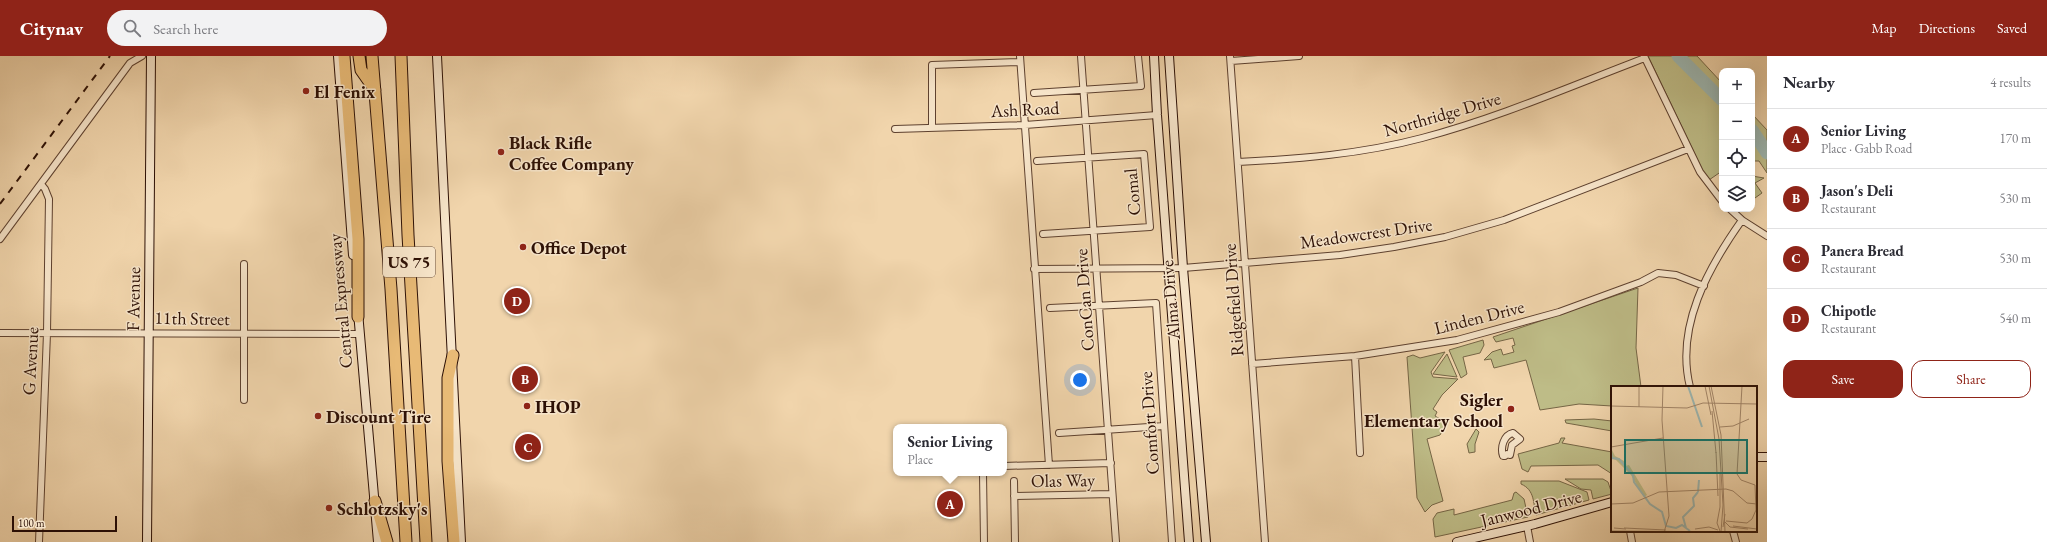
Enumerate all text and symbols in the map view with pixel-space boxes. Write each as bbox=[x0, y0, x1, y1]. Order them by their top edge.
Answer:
search box bbox=[107, 10, 387, 46]
text: Citynav bbox=[20, 16, 83, 41]
icon: search bbox=[121, 17, 143, 39]
text: Search here bbox=[153, 19, 218, 38]
text: Map bbox=[1871, 19, 1897, 37]
text: Directions bbox=[1919, 19, 1975, 37]
text: Saved bbox=[1997, 19, 2027, 37]
map controls bbox=[1719, 68, 1755, 212]
button: + bbox=[1719, 68, 1755, 104]
text: Nearby bbox=[1783, 71, 1835, 93]
text: 4 results bbox=[1990, 74, 2031, 91]
place label: El Fenix bbox=[314, 80, 375, 103]
marker: El Fenix bbox=[301, 86, 311, 96]
street label: Northridge Drive bbox=[1381, 86, 1503, 142]
street label: Ash Road bbox=[989, 96, 1061, 122]
button: − bbox=[1719, 104, 1755, 140]
text: Senior Living bbox=[1821, 121, 1906, 140]
text: A bbox=[1791, 130, 1801, 147]
text: 170 m bbox=[2000, 130, 2031, 147]
place label: Black Rifle Coffee Company bbox=[509, 131, 634, 175]
button: locate bbox=[1719, 140, 1755, 176]
text: Place · Gabb Road bbox=[1821, 140, 1912, 157]
marker: Black Rifle Coffee Company bbox=[496, 147, 506, 157]
street label: Comal bbox=[1118, 167, 1146, 217]
button: layers bbox=[1719, 176, 1755, 212]
text: Jason's Deli bbox=[1821, 181, 1893, 200]
text: B bbox=[1792, 190, 1800, 207]
text: 530 m bbox=[2000, 190, 2031, 207]
text: Restaurant bbox=[1821, 200, 1876, 217]
street label: Meadowcrest Drive bbox=[1298, 212, 1434, 254]
street label: Central Expressway bbox=[323, 233, 357, 369]
place label: Office Depot bbox=[531, 236, 627, 259]
text: Panera Bread bbox=[1821, 241, 1904, 260]
marker: Office Depot bbox=[518, 242, 528, 252]
street label: Ridgefield Drive bbox=[1218, 243, 1248, 357]
road number: US 75 bbox=[383, 247, 435, 277]
street label: ConCan Drive bbox=[1069, 248, 1099, 352]
text: C bbox=[1791, 250, 1801, 267]
text: 530 m bbox=[2000, 250, 2031, 267]
street label: Alma Drive bbox=[1155, 259, 1185, 342]
text: Restaurant bbox=[1821, 260, 1876, 277]
street label: F Avenue bbox=[121, 267, 145, 331]
pin: D bbox=[504, 286, 530, 316]
street label: Linden Drive bbox=[1432, 295, 1526, 339]
text: Chipotle bbox=[1821, 301, 1876, 320]
street label: 11th Street bbox=[154, 306, 230, 330]
text: D bbox=[1791, 310, 1801, 327]
text: 540 m bbox=[2000, 310, 2031, 327]
text: Restaurant bbox=[1821, 320, 1876, 337]
street label: G Avenue bbox=[17, 326, 43, 396]
button: Save bbox=[1783, 360, 1903, 398]
button: Share bbox=[1911, 360, 2031, 398]
pin: B bbox=[512, 364, 538, 394]
your location bbox=[1070, 370, 1090, 390]
street label: Comfort Drive bbox=[1134, 371, 1164, 475]
inset map bbox=[1611, 386, 1757, 532]
place label: Sigler Elementary School bbox=[1364, 388, 1504, 432]
place label: IHOP bbox=[535, 395, 581, 418]
marker: IHOP bbox=[522, 401, 532, 411]
marker: Sigler Elementary School bbox=[1506, 404, 1516, 414]
place label: Discount Tire bbox=[326, 405, 431, 428]
marker: Discount Tire bbox=[313, 411, 323, 421]
popup bbox=[893, 424, 1007, 476]
pin: C bbox=[515, 432, 541, 462]
text: Senior Living bbox=[908, 432, 992, 451]
text: Place bbox=[908, 451, 933, 468]
street label: Olas Way bbox=[1031, 468, 1095, 492]
street label: Janwood Drive bbox=[1476, 484, 1584, 532]
pin: A bbox=[937, 489, 963, 519]
place label: Schlotzsky's bbox=[337, 497, 428, 520]
marker: Schlotzsky's bbox=[324, 503, 334, 513]
scale bar bbox=[12, 514, 117, 533]
text: 100 m bbox=[18, 516, 45, 530]

